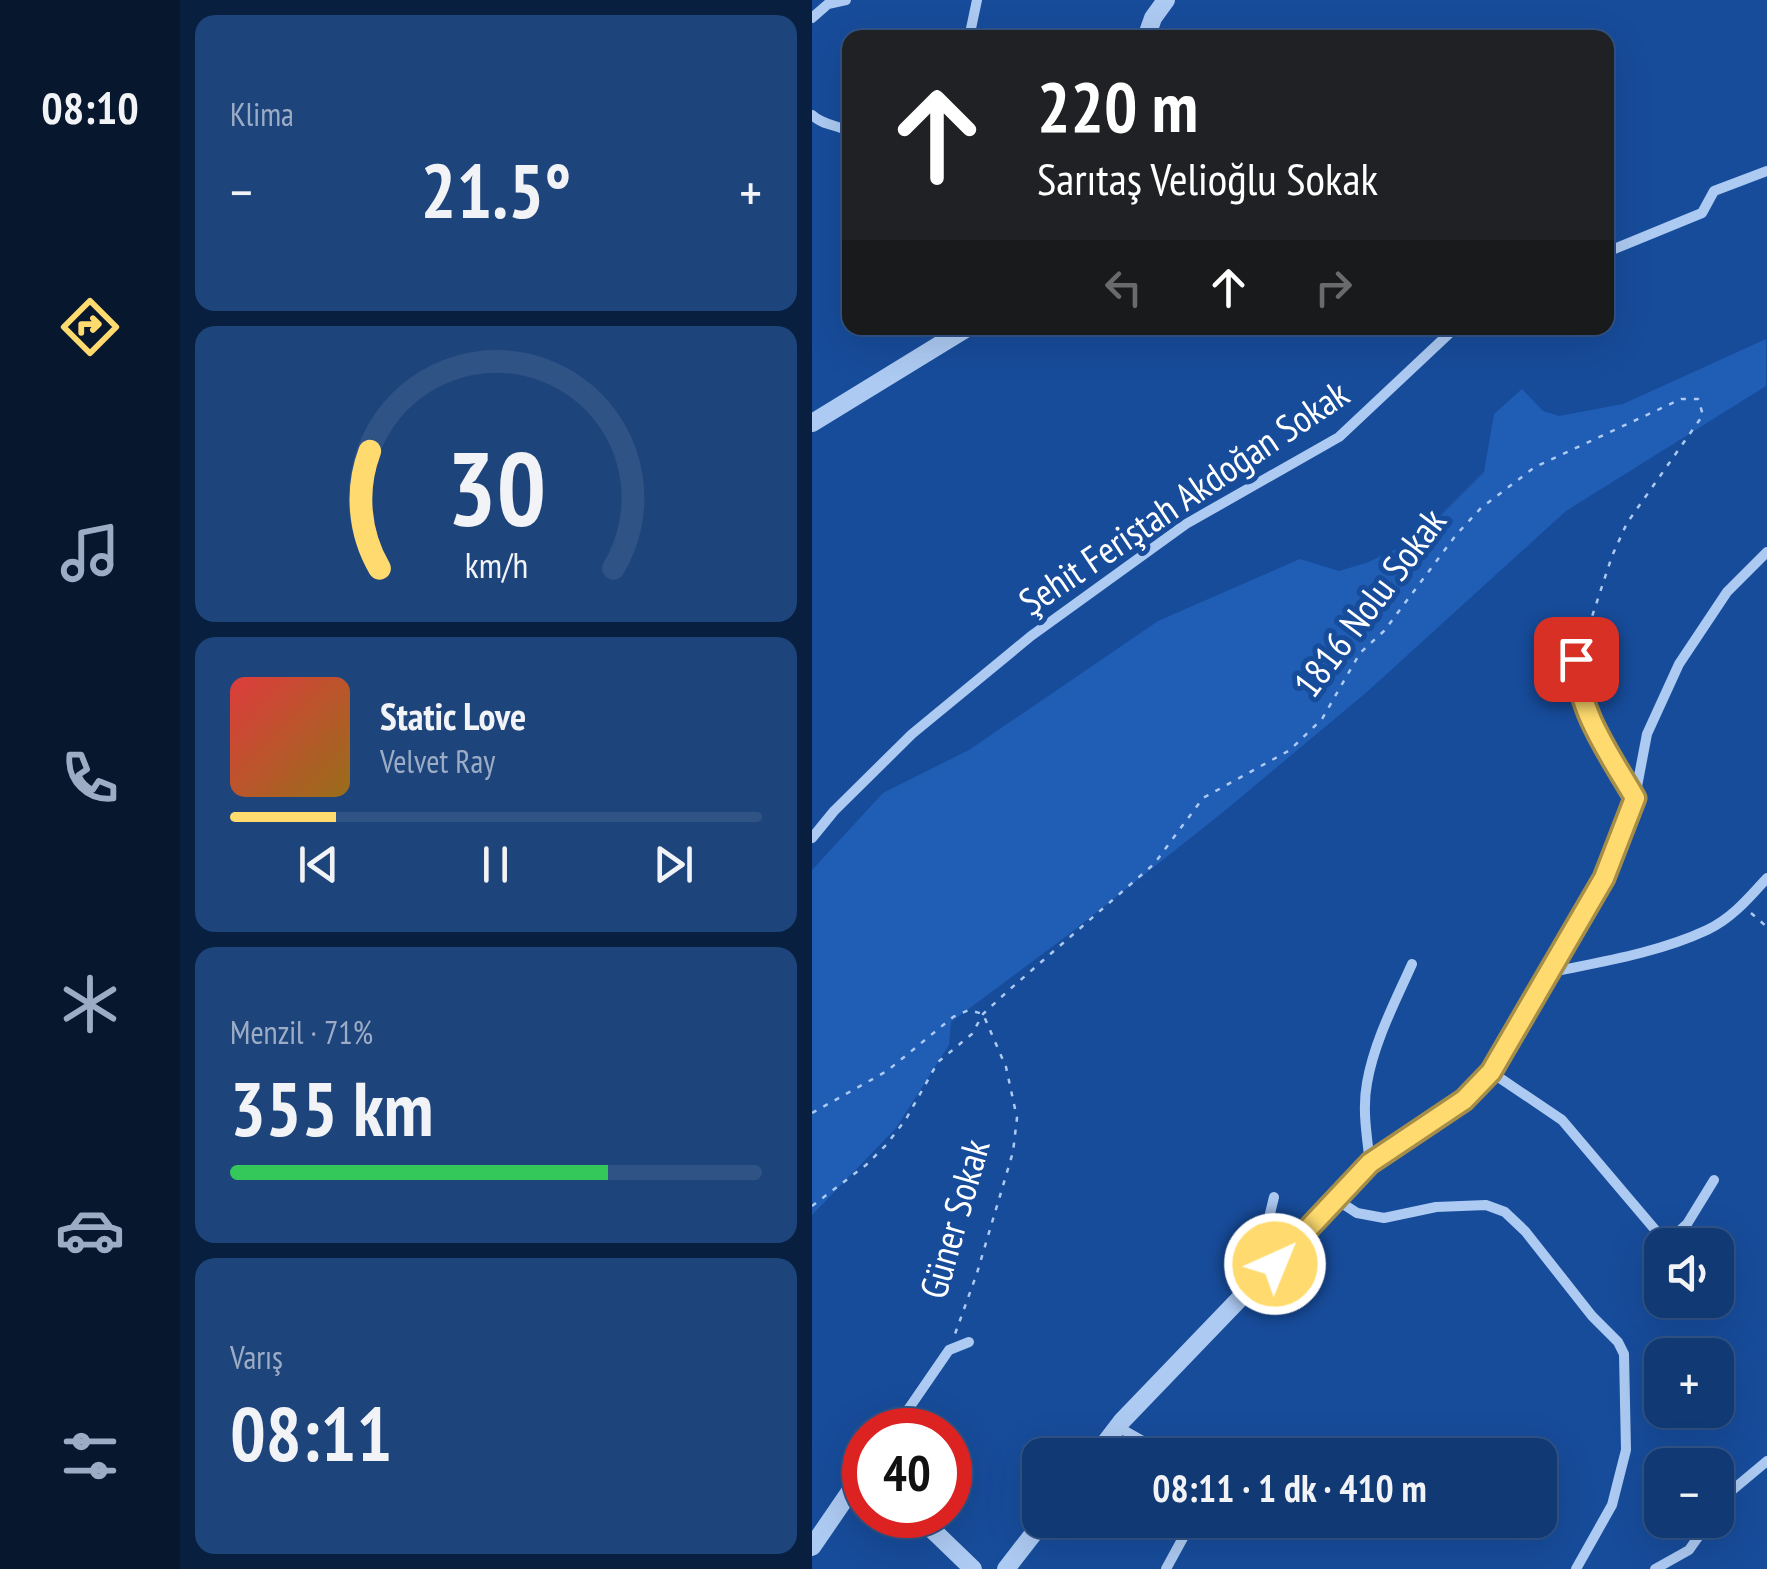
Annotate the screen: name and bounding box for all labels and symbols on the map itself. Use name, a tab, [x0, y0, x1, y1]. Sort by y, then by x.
street label: Şehit Feriştah Akdoğan Sokak	[1009, 368, 1358, 625]
street label: 1816 Nolu Sokak	[1282, 498, 1456, 706]
pin	[1534, 617, 1619, 702]
street label: Güner Sokak	[907, 1133, 1000, 1304]
position arrow	[1223, 1212, 1327, 1316]
speed limit sign: 40	[842, 1408, 972, 1538]

